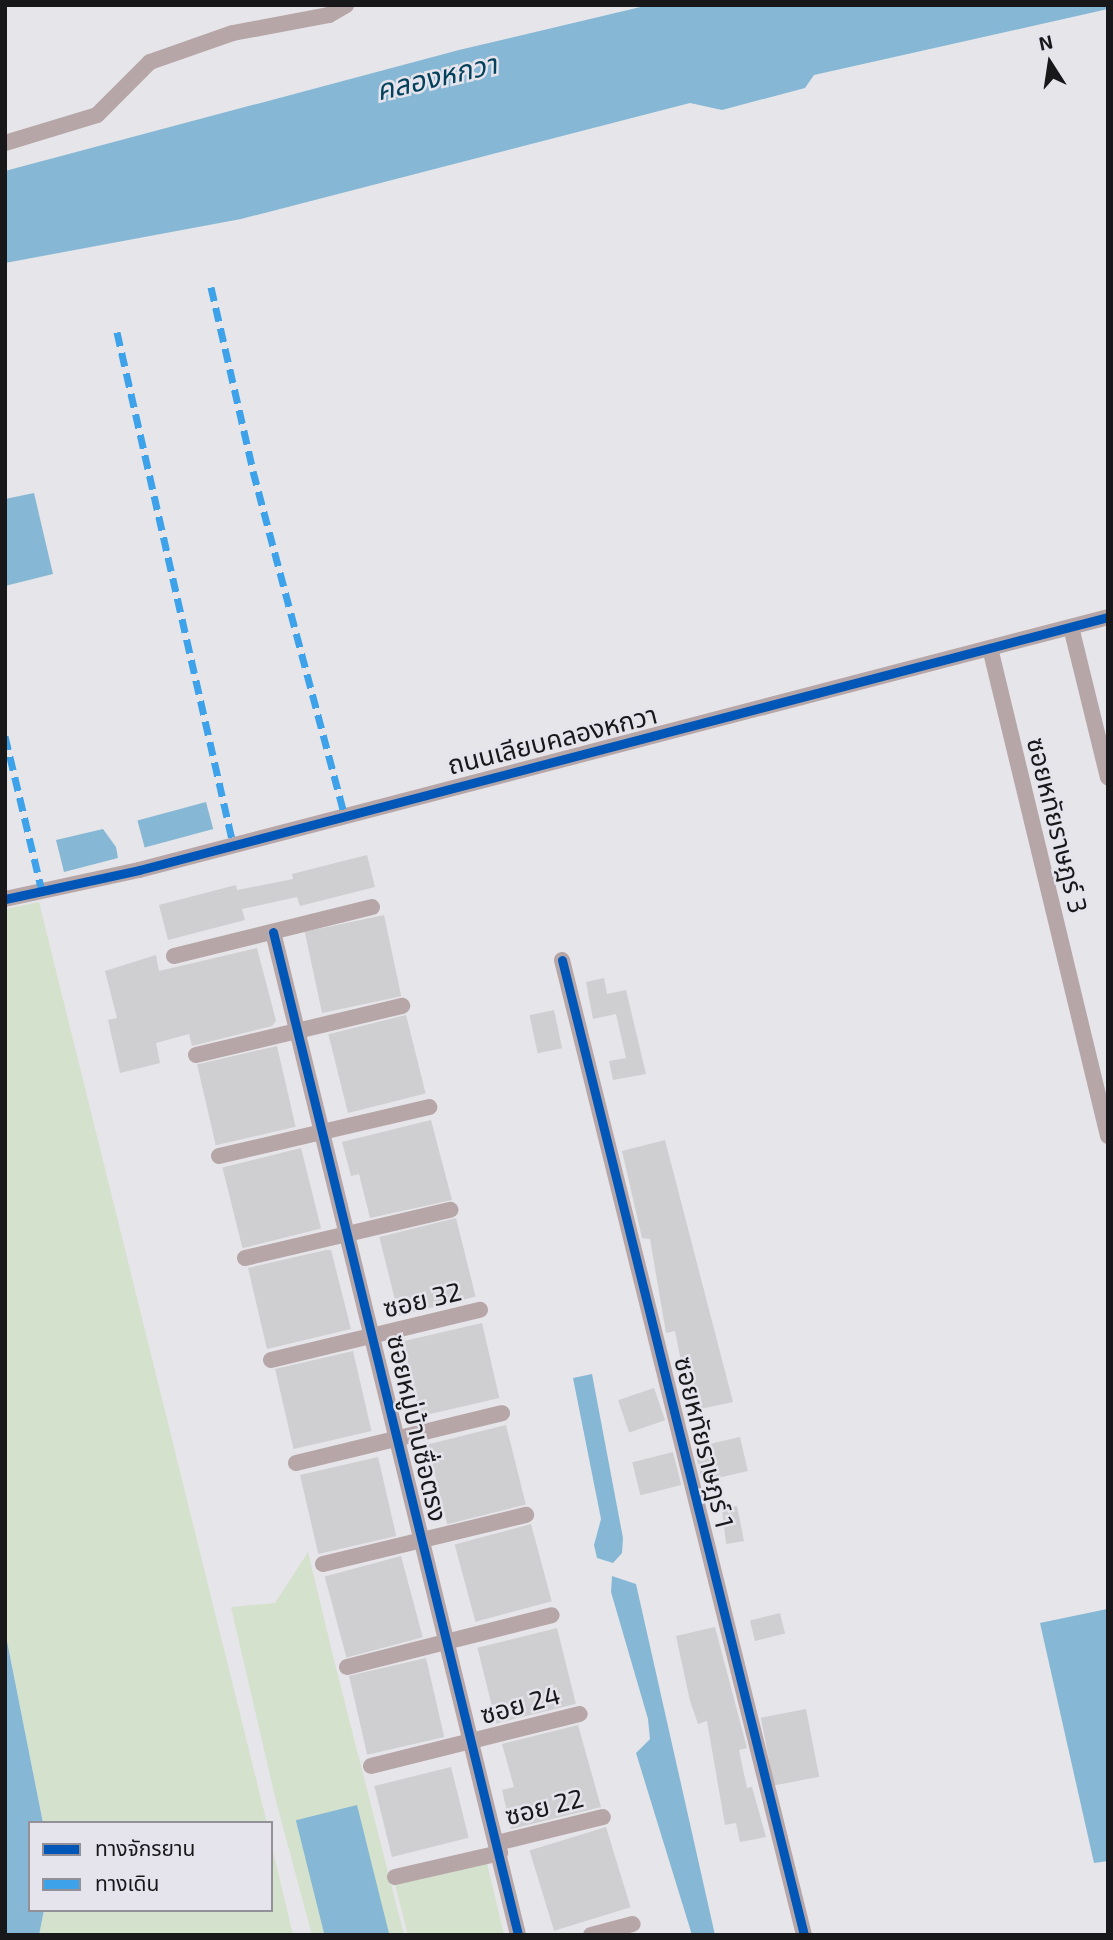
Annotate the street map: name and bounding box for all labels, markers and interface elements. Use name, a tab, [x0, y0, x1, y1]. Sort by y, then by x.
north arrow	[1015, 28, 1085, 98]
text: N	[1036, 29, 1055, 55]
water label: คลองหกวา	[372, 46, 500, 106]
street label: ถนนเลียบคลองหกวา	[444, 698, 660, 780]
street label: ซอยหทัยราษฎร์ 3	[1021, 734, 1095, 916]
street label: ซอย 32	[380, 1275, 464, 1323]
street label: ซอยหมู่บ้านซื่อตรง	[381, 1332, 455, 1524]
street label: ซอยหทัยราษฎร์ 1	[669, 1353, 741, 1531]
street label: ซอย 24	[477, 1678, 563, 1730]
street label: ซอย 22	[501, 1781, 587, 1831]
legend	[28, 1821, 273, 1912]
text: ทางจักรยาน	[95, 1835, 196, 1860]
text: ทางเดิน	[95, 1870, 159, 1895]

